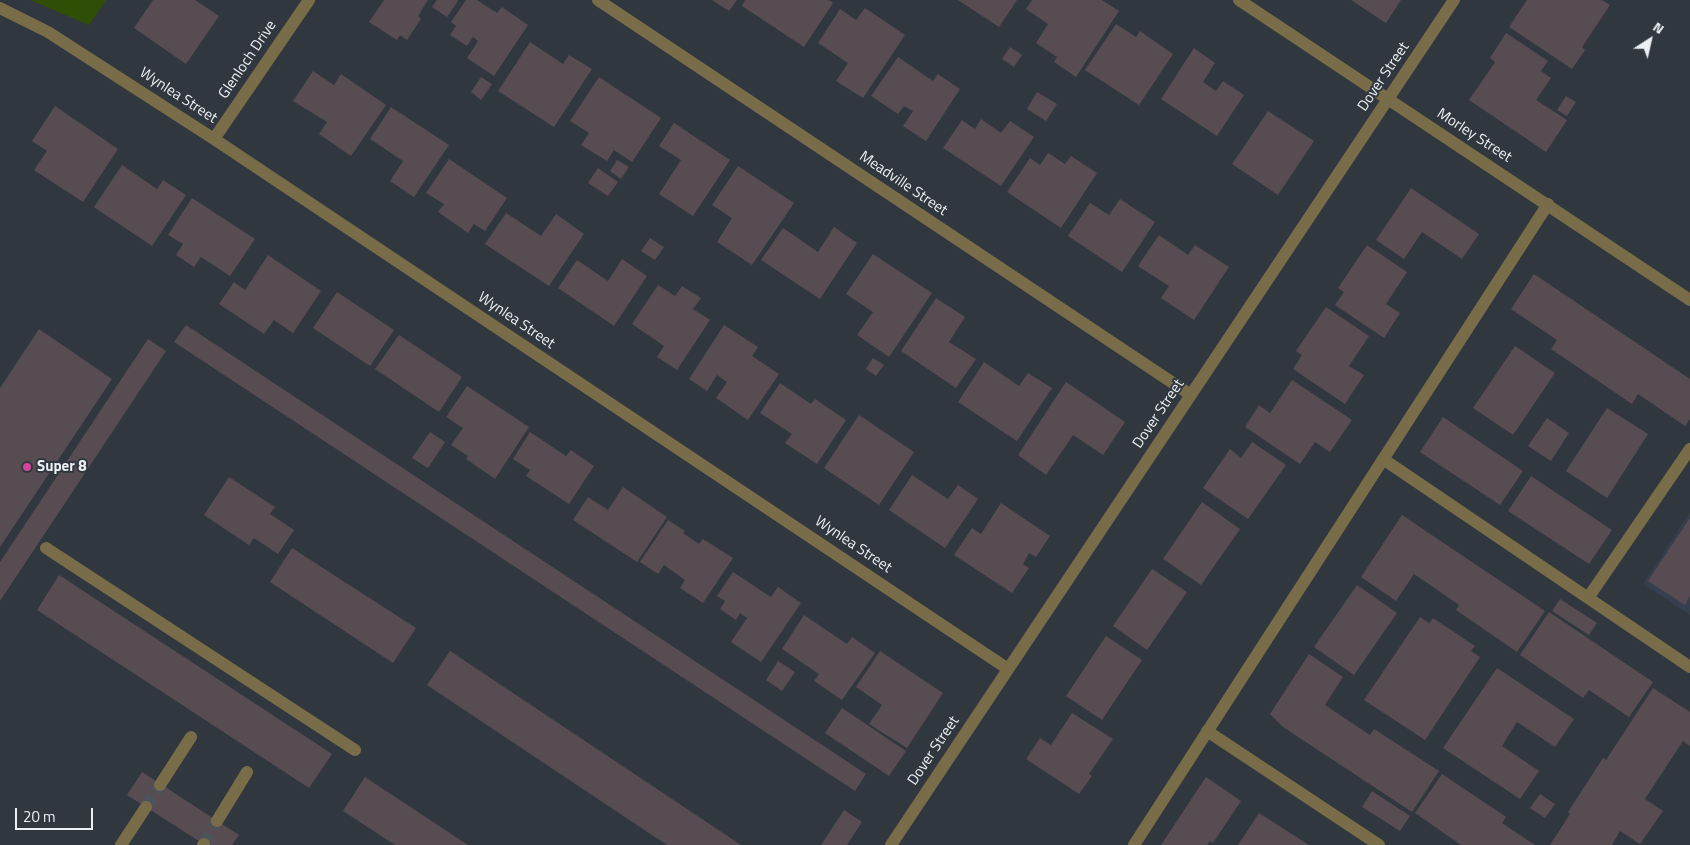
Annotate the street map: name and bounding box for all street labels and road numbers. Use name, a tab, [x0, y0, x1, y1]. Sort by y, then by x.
street label: Glenloch Drive	[215, 17, 281, 103]
street label: Dover Street	[1354, 39, 1414, 115]
street label: Wynlea Street	[136, 64, 220, 128]
street label: Morley Street	[1433, 105, 1515, 167]
street label: Meadville Street	[855, 148, 951, 220]
street label: Wynlea Street	[474, 289, 558, 353]
street label: Dover Street	[1129, 376, 1189, 452]
street label: Wynlea Street	[811, 513, 895, 577]
street label: Dover Street	[904, 713, 964, 789]

